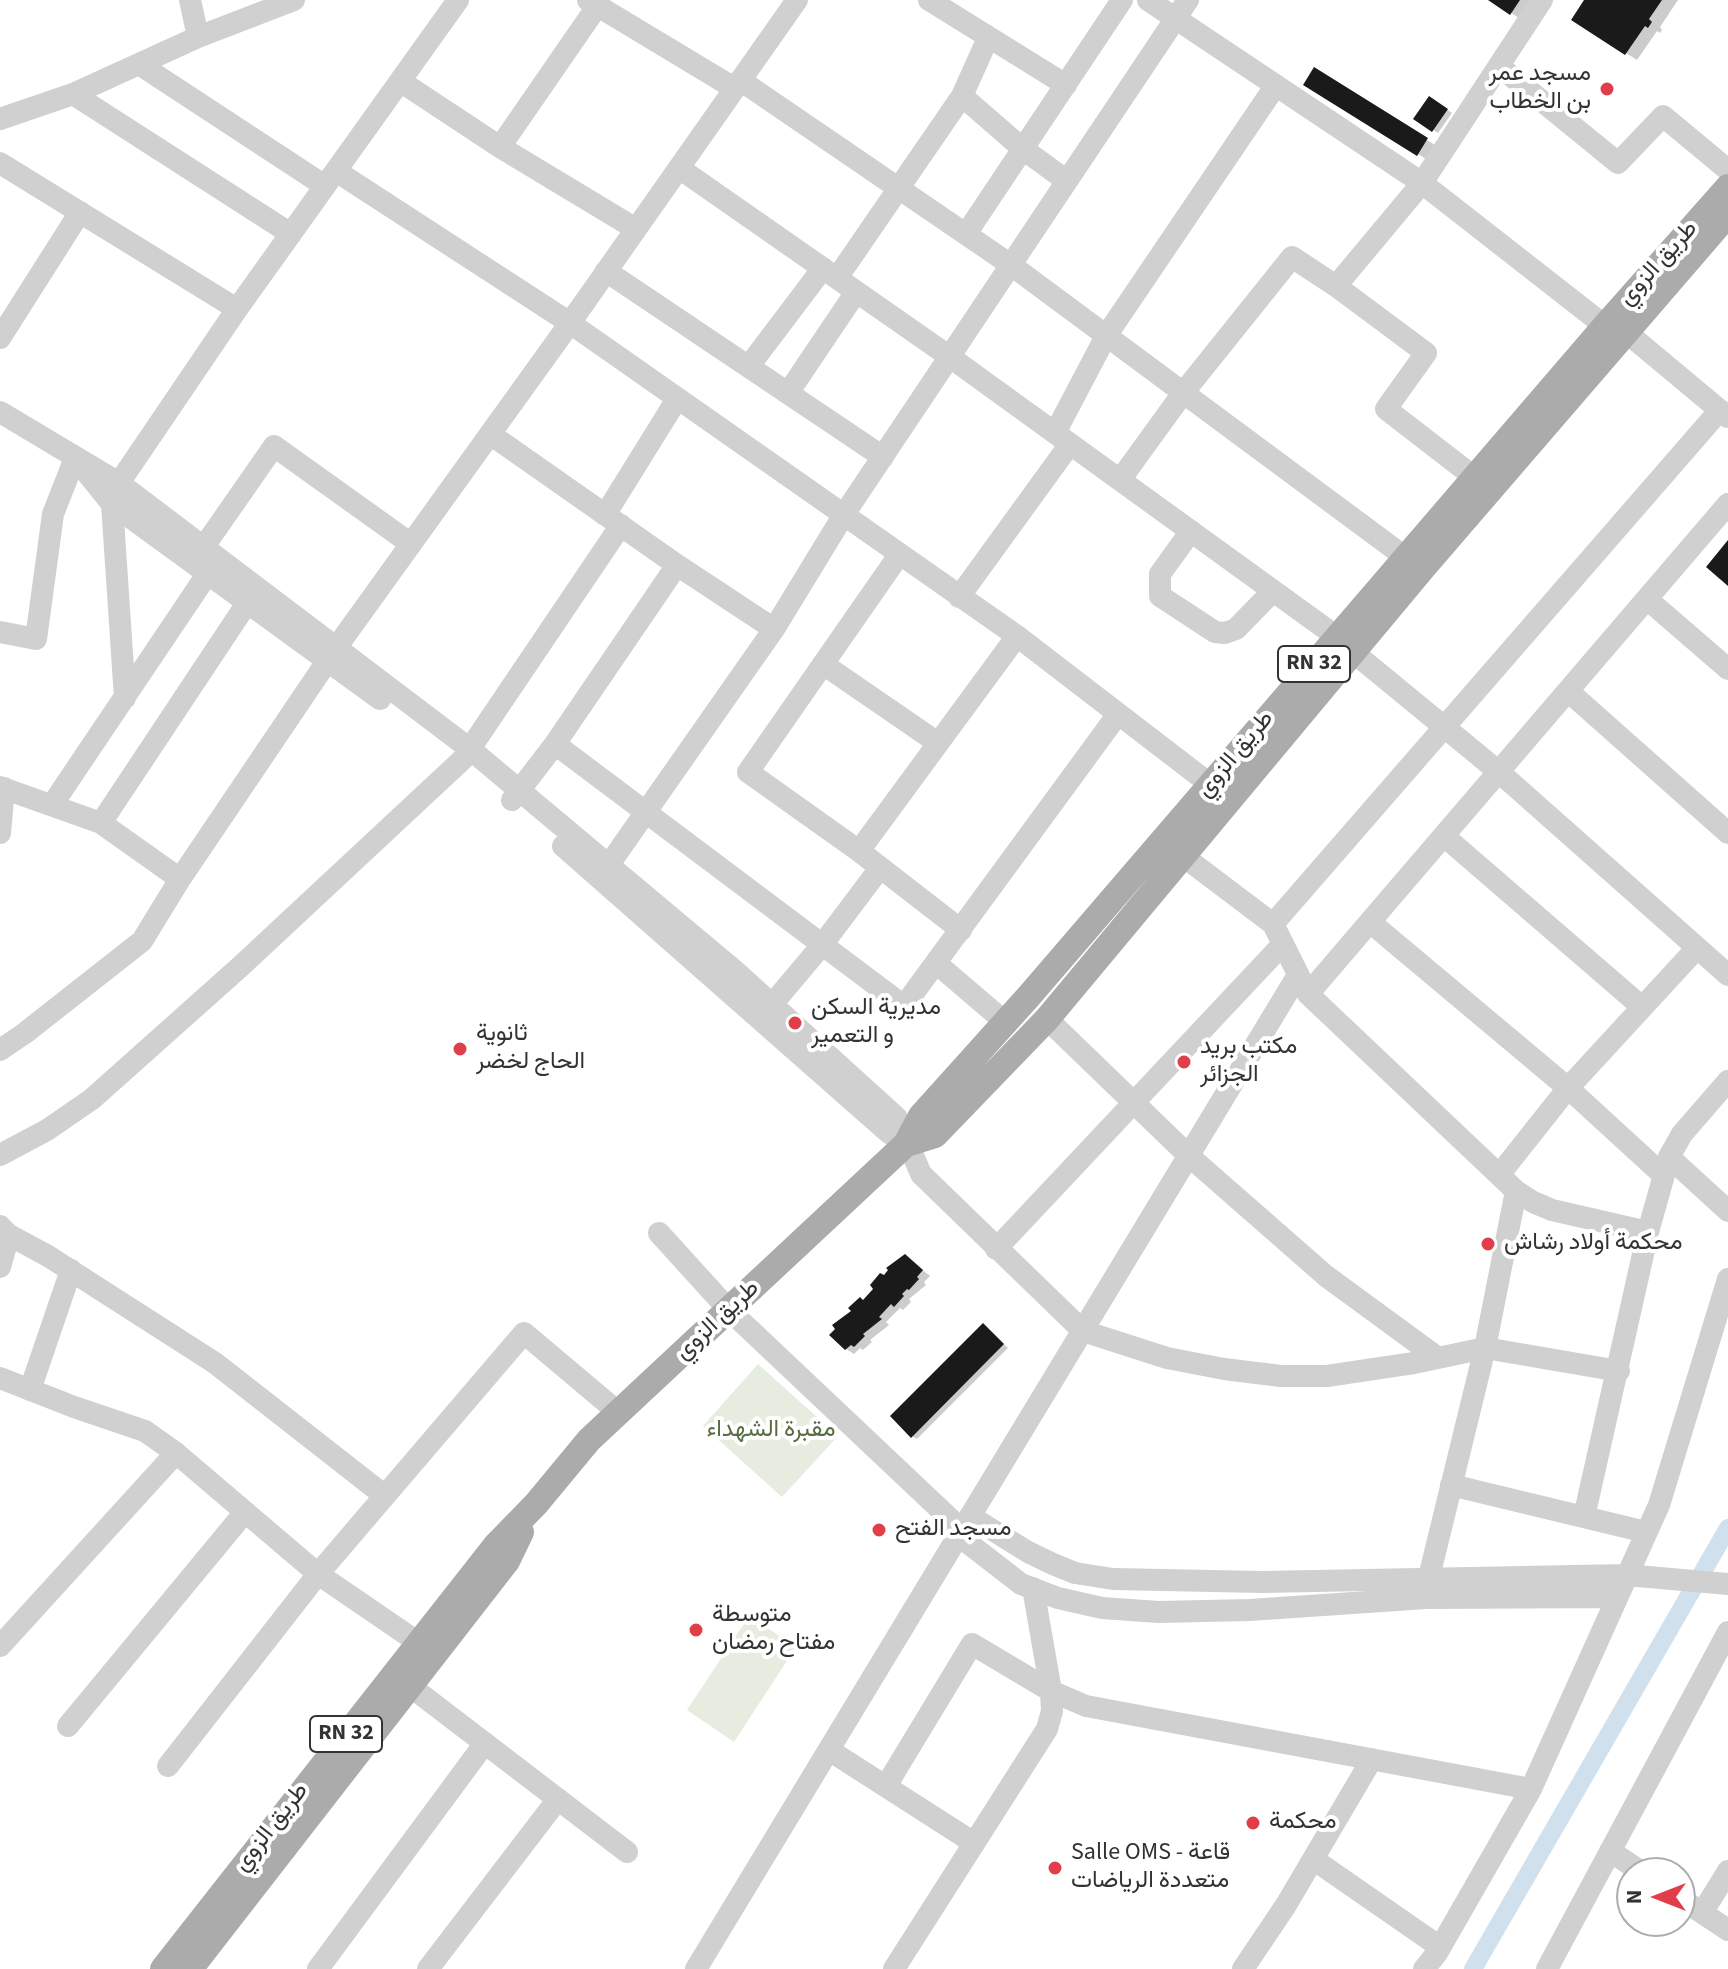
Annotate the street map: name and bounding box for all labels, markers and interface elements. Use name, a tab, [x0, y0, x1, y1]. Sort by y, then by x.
place label: مسجد عمر بن الخطاب	[1488, 61, 1591, 117]
marker: مسجد عمر بن الخطاب	[1598, 80, 1616, 98]
street label: طريق الزوي	[1613, 215, 1705, 313]
road number: RN 32	[1278, 646, 1350, 682]
street label: طريق الزوي	[1191, 706, 1281, 804]
place label: مديرية السكن و التعمير	[811, 995, 941, 1051]
marker: مديرية السكن و التعمير	[786, 1014, 804, 1032]
place label: ثانوية الحاج لخضر	[476, 1021, 585, 1077]
place label: مكتب بريد الجزائر	[1200, 1034, 1297, 1090]
marker: ثانوية الحاج لخضر	[451, 1040, 469, 1058]
marker: مكتب بريد الجزائر	[1175, 1053, 1193, 1071]
place label: محكمة أولاد رشاش	[1504, 1230, 1682, 1258]
marker: محكمة أولاد رشاش	[1479, 1235, 1497, 1253]
street label: طريق الزوي	[670, 1275, 766, 1367]
park label: مقبرة الشهداء	[706, 1417, 836, 1445]
place label: مسجد الفتح	[895, 1516, 1012, 1544]
marker: مسجد الفتح	[870, 1521, 888, 1539]
place label: متوسطة مفتاح رمضان	[712, 1602, 835, 1658]
marker: متوسطة مفتاح رمضان	[687, 1621, 705, 1639]
road number: RN 32	[310, 1716, 382, 1752]
street label: طريق الزوي	[228, 1778, 316, 1878]
place label: محكمة	[1269, 1809, 1337, 1837]
marker: محكمة	[1244, 1814, 1262, 1832]
place label: Salle OMS - قاعة متعددة الرياضات	[1071, 1840, 1230, 1896]
north arrow	[1616, 1857, 1696, 1937]
marker: Salle OMS - قاعة متعددة الرياضات	[1046, 1859, 1064, 1877]
text: N	[1618, 1890, 1650, 1904]

